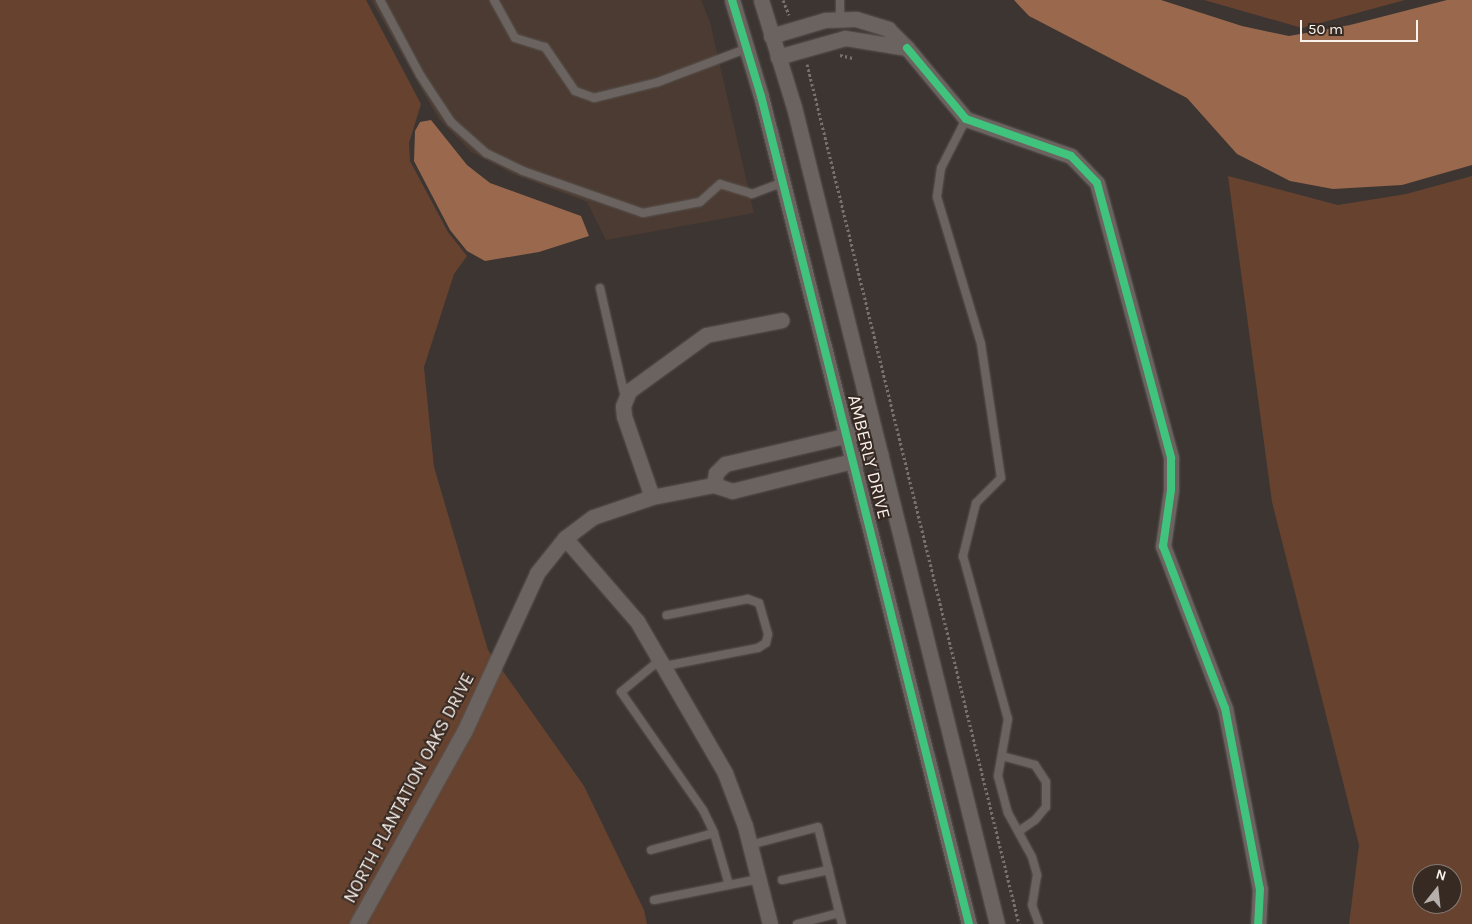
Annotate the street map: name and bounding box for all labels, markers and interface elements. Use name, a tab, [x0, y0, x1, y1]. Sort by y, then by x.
scale bar	[1302, 10, 1420, 42]
text: 50 m	[1308, 20, 1343, 38]
street label: AMBERLY DRIVE	[843, 393, 895, 521]
street label: NORTH PLANTATION OAKS DRIVE	[339, 669, 479, 907]
north arrow	[1412, 864, 1462, 914]
text: N	[1434, 866, 1448, 885]

